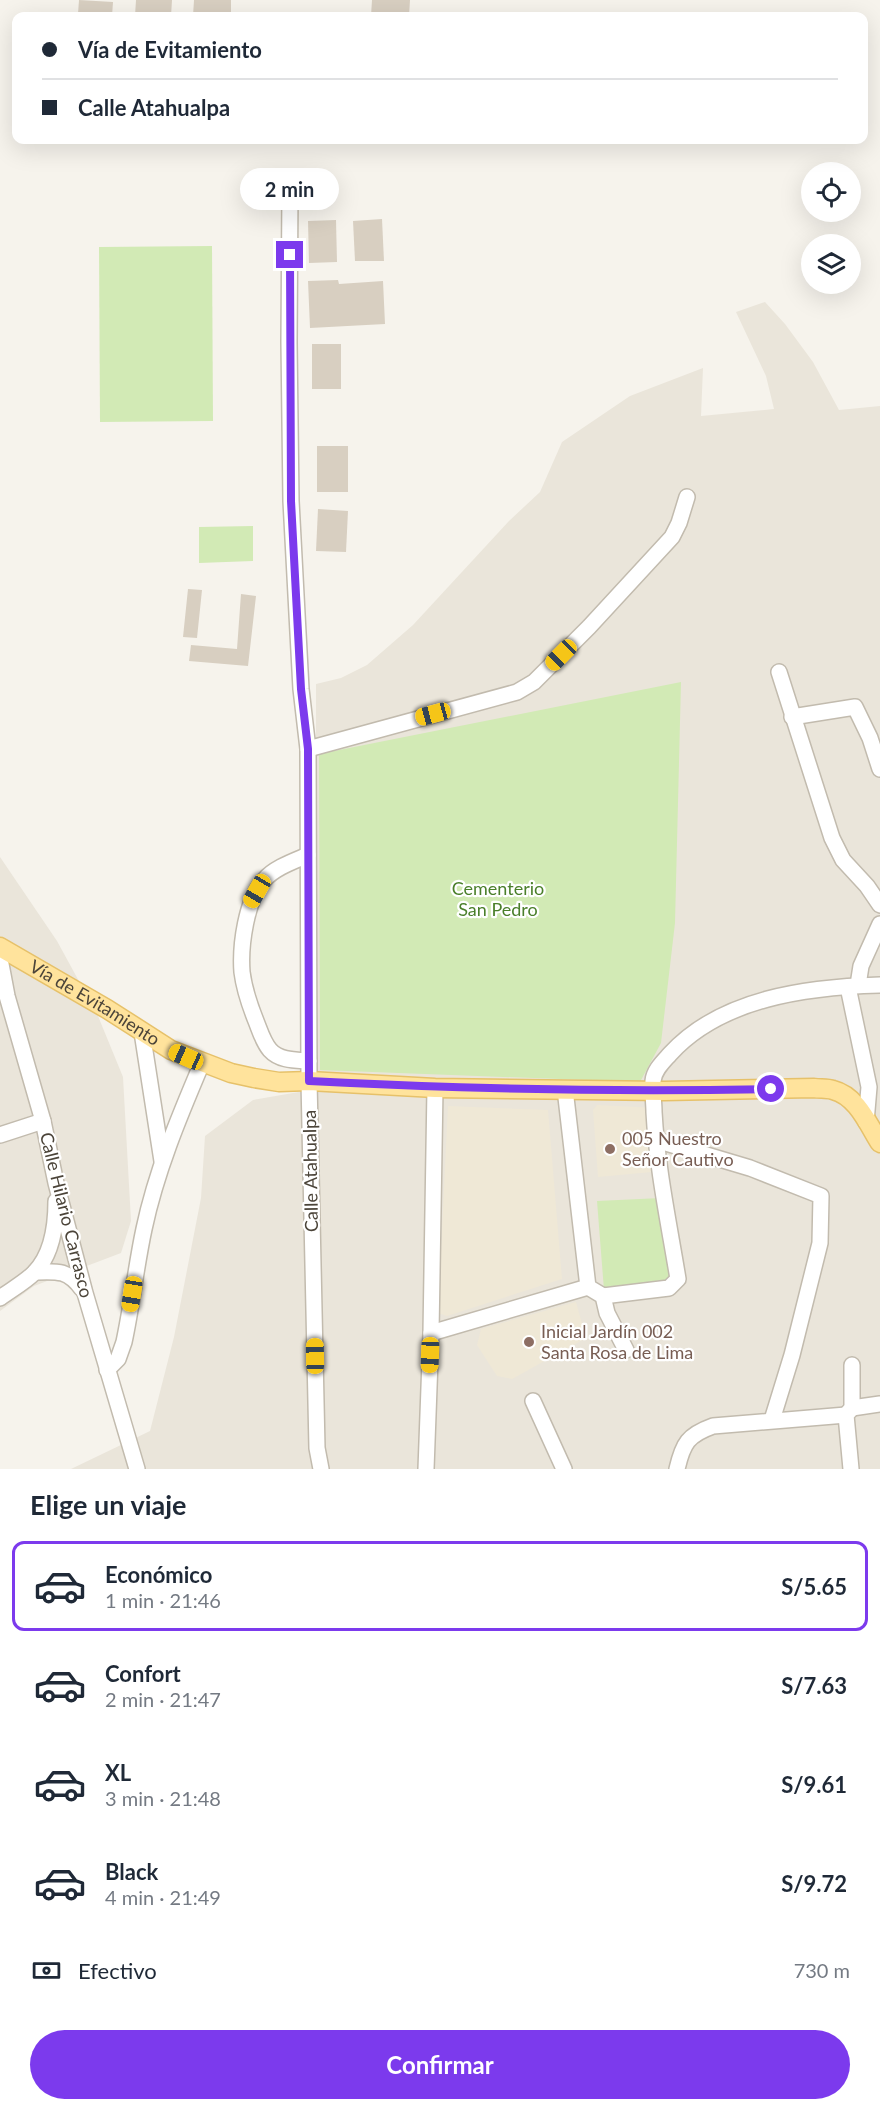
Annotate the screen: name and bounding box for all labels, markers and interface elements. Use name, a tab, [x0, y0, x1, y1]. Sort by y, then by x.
text: Vía de Evitamiento	[78, 36, 262, 63]
text: Calle Atahualpa	[78, 94, 230, 121]
map controls	[801, 162, 861, 294]
button: locate	[801, 162, 861, 222]
callout: 2 min	[240, 168, 340, 210]
text: 2 min	[265, 177, 314, 201]
button: layers	[801, 234, 861, 294]
route end	[276, 241, 303, 268]
car	[542, 636, 580, 674]
car	[413, 701, 453, 727]
car	[240, 871, 274, 911]
park label: Cementerio San Pedro	[452, 877, 544, 920]
street label: Vía de Evitamiento	[26, 955, 164, 1050]
car	[166, 1041, 206, 1073]
route start	[757, 1075, 784, 1102]
street label: Calle Atahualpa	[298, 1110, 322, 1232]
place label: 005 Nuestro Señor Cautivo	[622, 1127, 734, 1170]
street label: Calle Hilario Carrasco	[36, 1130, 98, 1300]
marker: 005 Nuestro Señor Cautivo	[603, 1142, 617, 1156]
car	[120, 1275, 144, 1313]
place label: Inicial Jardín 002 Santa Rosa de Lima	[541, 1320, 693, 1363]
marker: Inicial Jardín 002 Santa Rosa de Lima	[522, 1335, 536, 1349]
car	[420, 1337, 440, 1373]
car	[306, 1338, 324, 1374]
text: Elige un viaje	[30, 1488, 187, 1521]
icon: car	[33, 1559, 87, 1613]
text: Económico	[105, 1561, 212, 1588]
text: S/5.65	[781, 1573, 847, 1600]
text: 1 min · 21:46	[105, 1588, 221, 1612]
icon: car	[33, 1658, 87, 1712]
text: Confort	[105, 1660, 181, 1687]
text: S/7.63	[781, 1672, 847, 1699]
text: 2 min · 21:47	[105, 1687, 221, 1711]
icon: car	[33, 1757, 87, 1811]
text: XL	[105, 1759, 131, 1786]
text: S/9.61	[781, 1771, 847, 1798]
text: 3 min · 21:48	[105, 1786, 221, 1810]
icon: car	[33, 1856, 87, 1910]
text: Black	[105, 1858, 158, 1885]
text: S/9.72	[781, 1870, 847, 1897]
text: 4 min · 21:49	[105, 1885, 221, 1909]
icon: cash	[30, 1954, 63, 1987]
text: Efectivo	[78, 1957, 157, 1984]
text: 730 m	[794, 1958, 850, 1982]
button: Confirmar	[30, 2030, 850, 2099]

